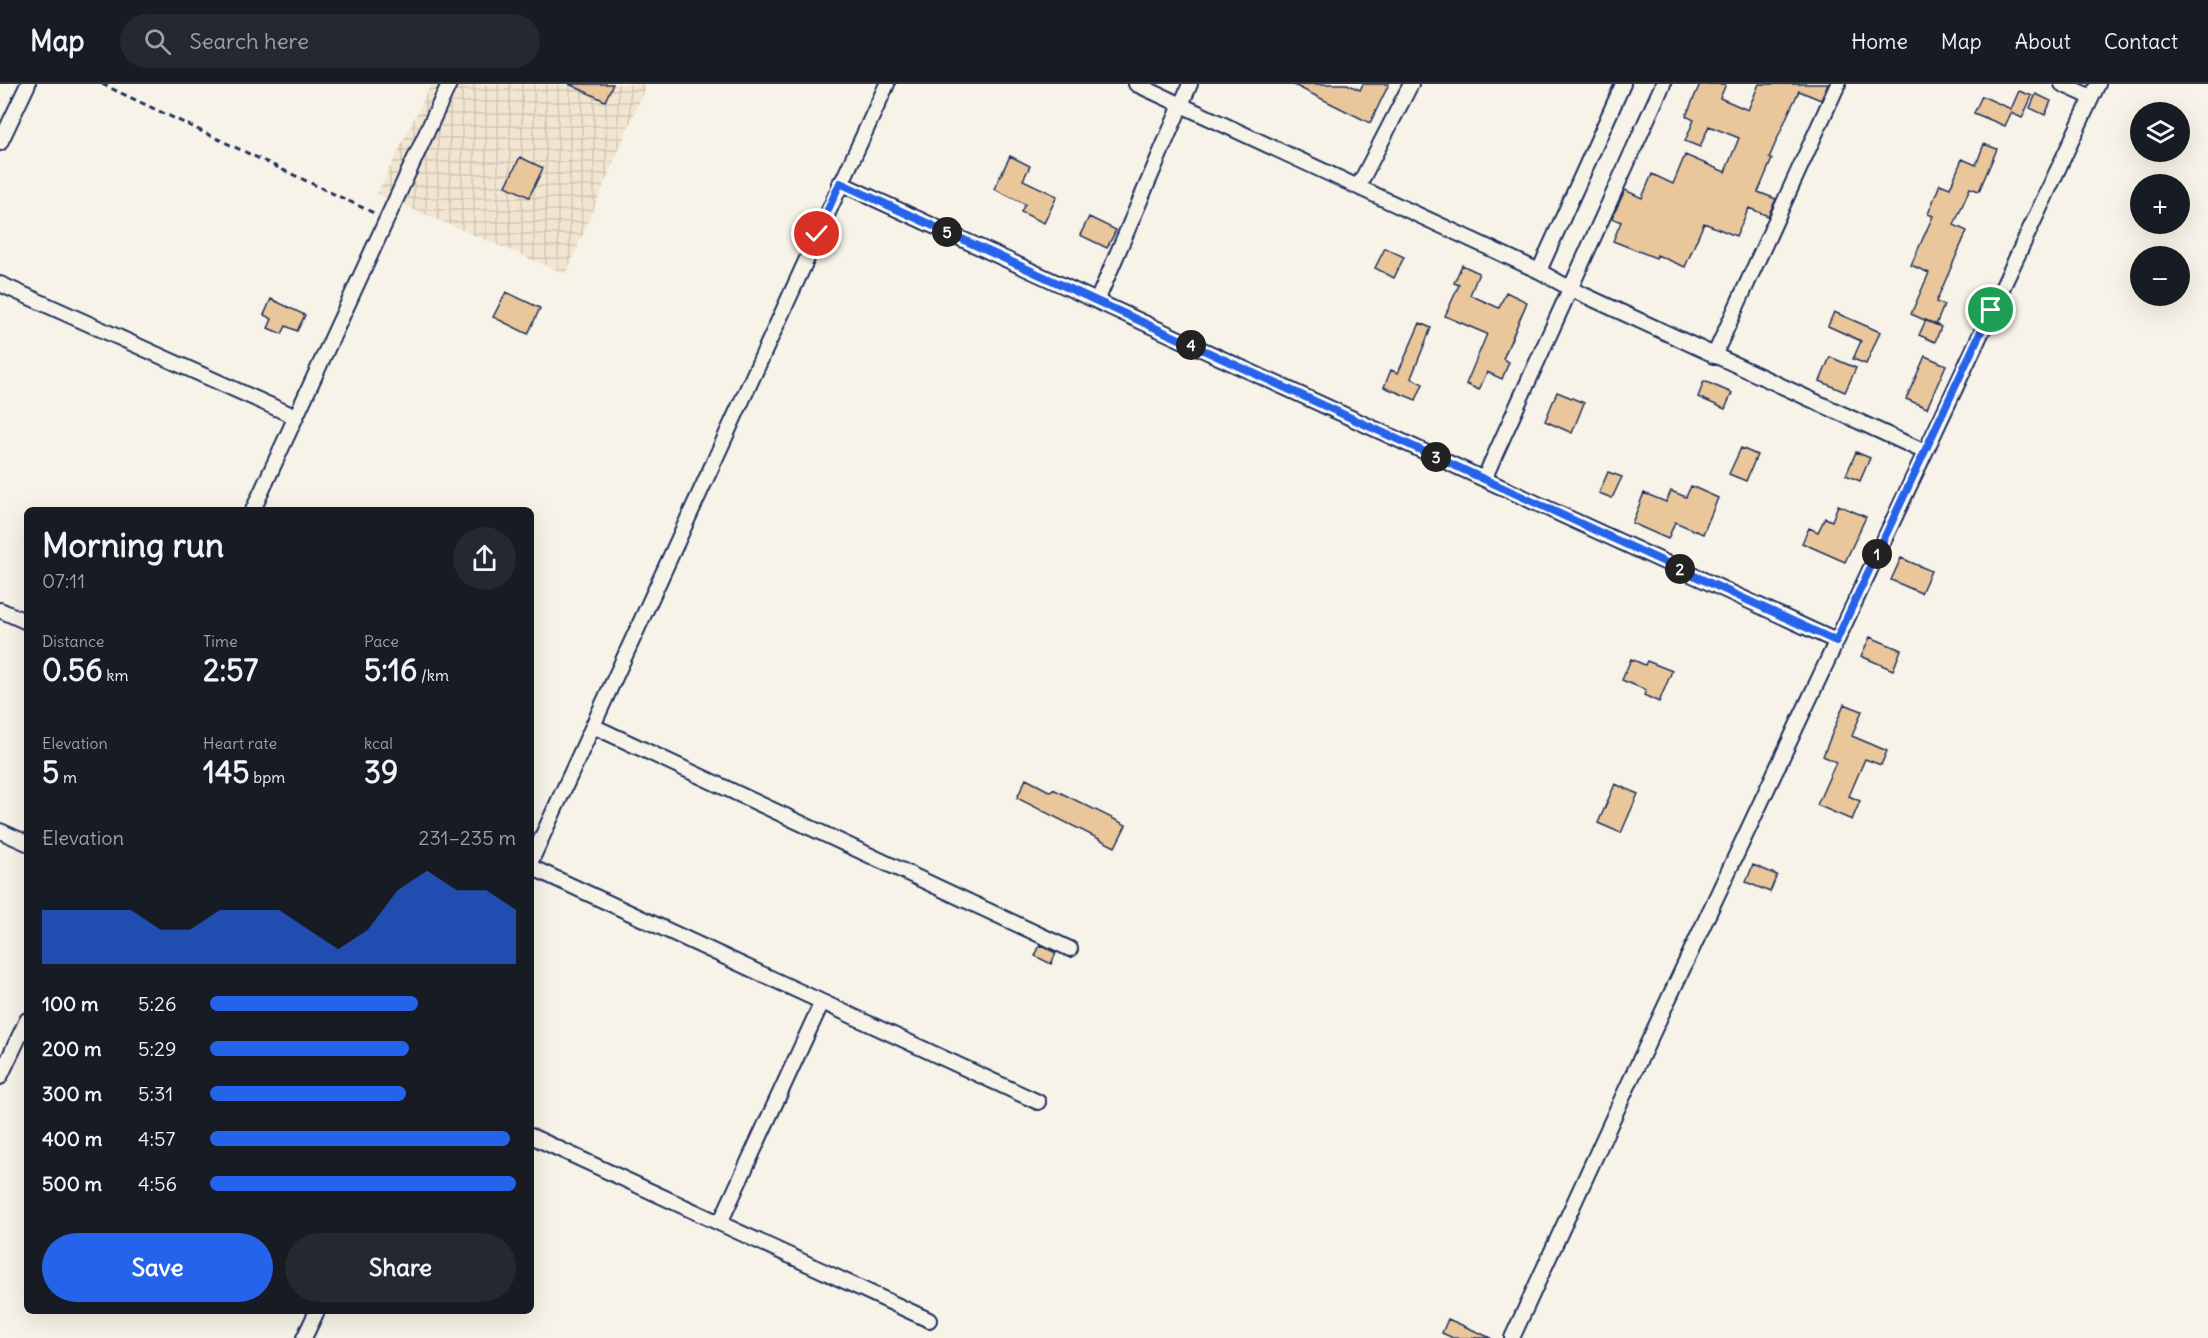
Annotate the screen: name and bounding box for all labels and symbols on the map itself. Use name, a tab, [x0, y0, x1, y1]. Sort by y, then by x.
pin	[791, 208, 842, 259]
pin: 5	[932, 217, 962, 247]
pin	[1965, 284, 2016, 335]
pin: 4	[1176, 330, 1206, 360]
pin: 3	[1421, 442, 1451, 472]
pin: 1	[1862, 539, 1892, 569]
pin: 2	[1665, 554, 1695, 584]

